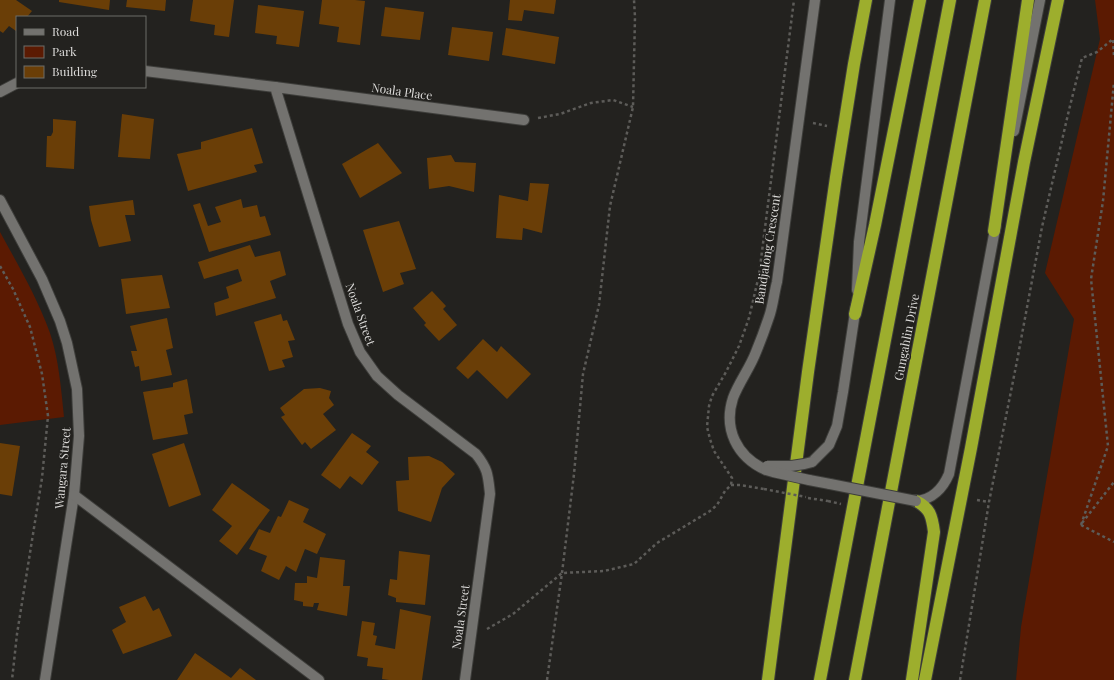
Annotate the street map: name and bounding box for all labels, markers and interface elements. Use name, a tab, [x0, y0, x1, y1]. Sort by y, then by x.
legend	[16, 16, 146, 88]
text: Road	[52, 23, 79, 39]
text: Park	[52, 43, 77, 59]
text: Building	[52, 63, 98, 79]
street label: Noala Place	[371, 79, 433, 103]
street label: Bandjalong Crescent	[750, 192, 784, 305]
street label: Noala Street	[342, 281, 380, 348]
street label: Gungahlin Drive	[890, 292, 922, 382]
street label: Wangara Street	[50, 426, 74, 510]
street label: Noala Street	[448, 583, 473, 650]

